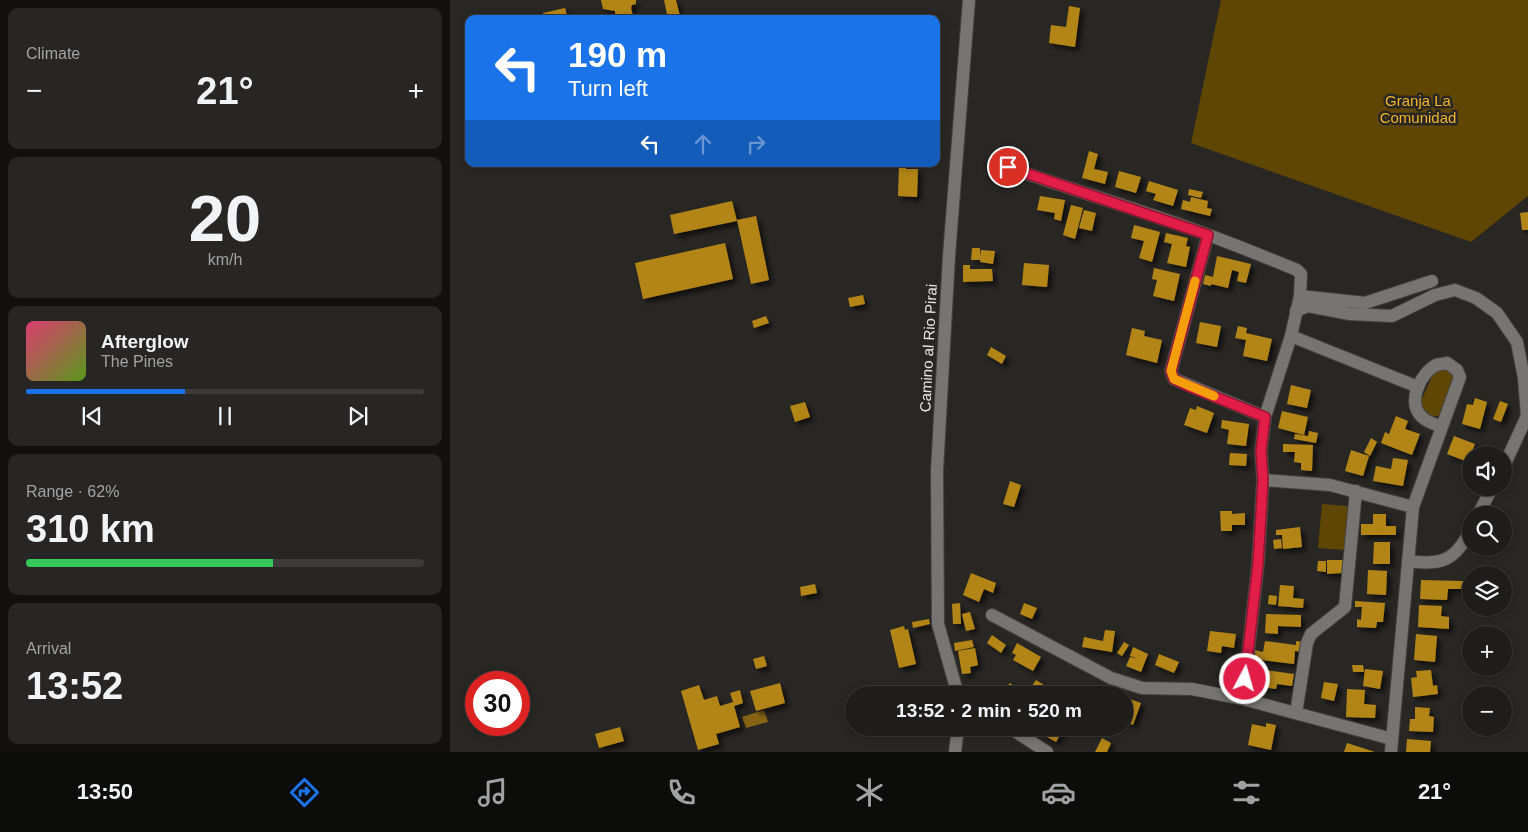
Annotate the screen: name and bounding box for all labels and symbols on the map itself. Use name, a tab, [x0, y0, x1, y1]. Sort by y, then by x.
park label: Granja La Comunidad	[1380, 92, 1456, 126]
pin	[987, 146, 1029, 188]
street label: Camino al Rio Pirai	[916, 283, 940, 413]
position arrow	[1218, 652, 1270, 704]
speed limit sign: 30	[465, 671, 530, 736]

